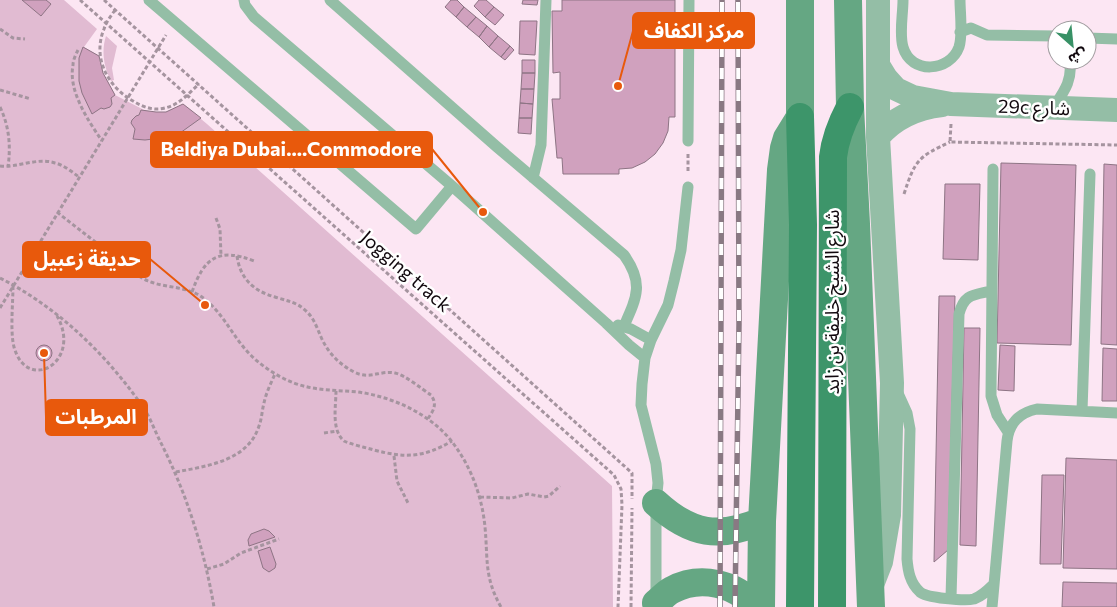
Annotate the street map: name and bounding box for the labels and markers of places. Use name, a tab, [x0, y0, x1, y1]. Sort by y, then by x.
callout: مركز الكفاف	[633, 13, 754, 48]
callout: Beldiya Dubai....Commodore	[151, 132, 432, 167]
callout: حديقة زعبيل	[23, 242, 150, 277]
callout: المرطبات	[46, 400, 147, 435]

